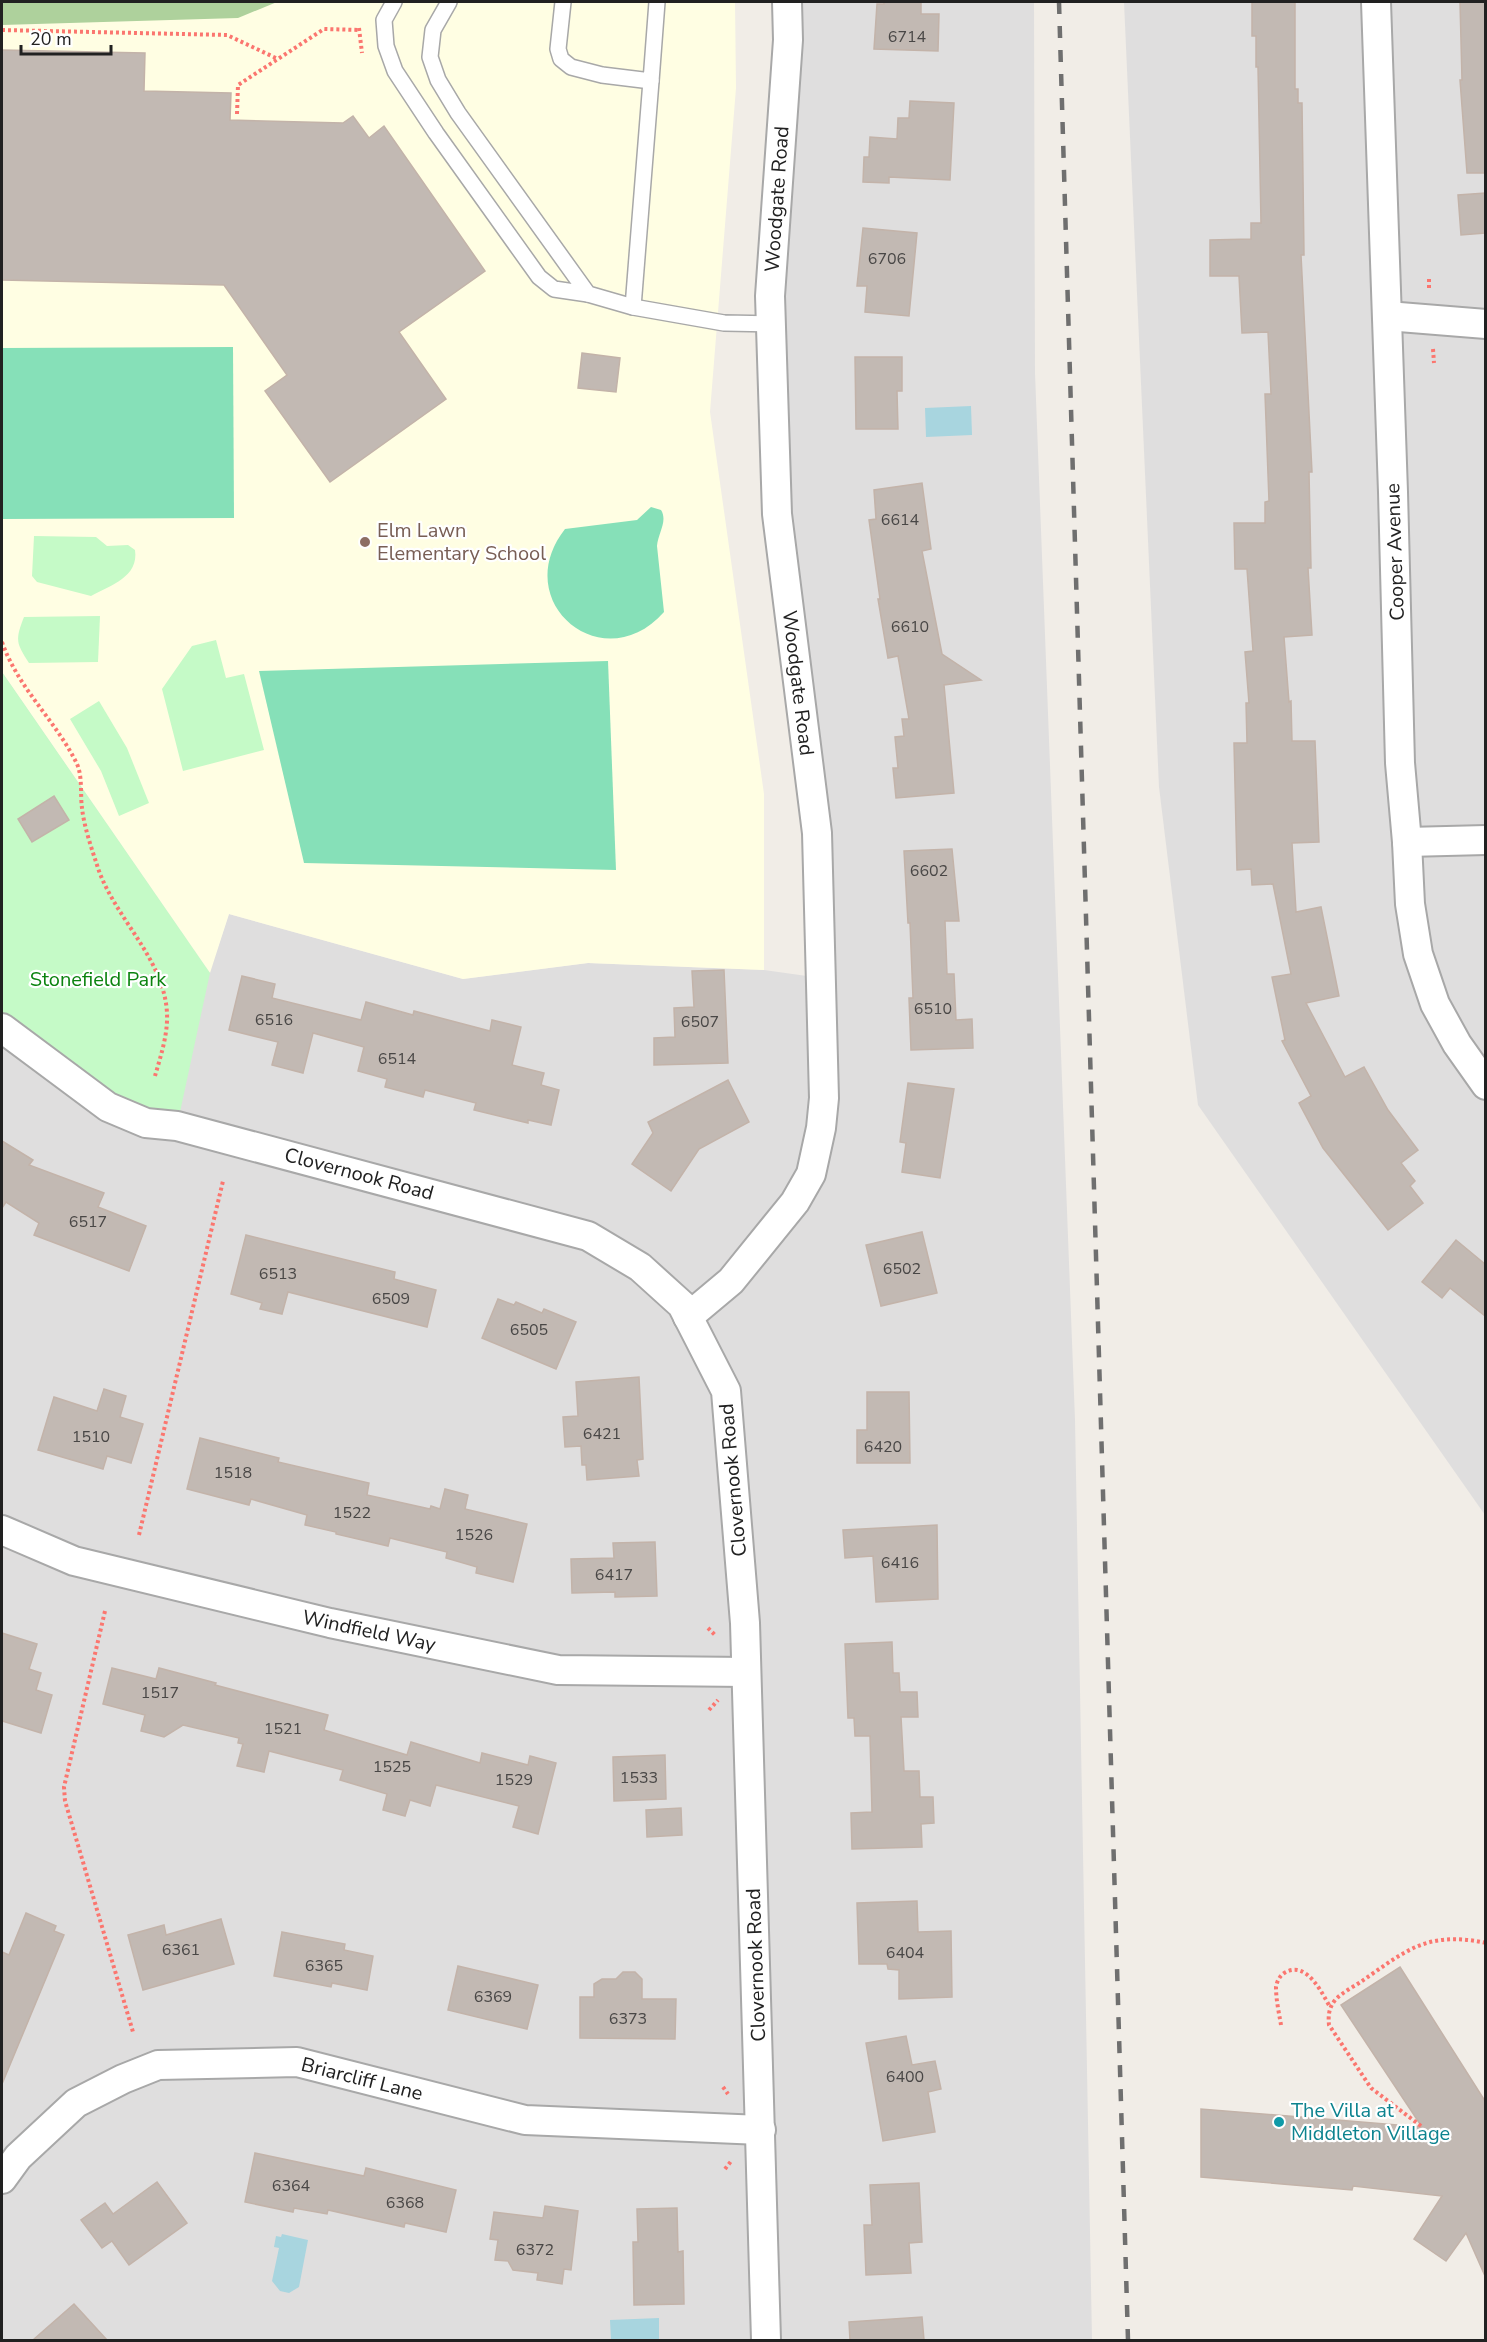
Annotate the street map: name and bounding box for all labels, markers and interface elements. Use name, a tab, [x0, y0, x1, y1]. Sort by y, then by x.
scale bar	[21, 18, 111, 56]
house number: 6714	[888, 26, 927, 48]
text: 20 m	[30, 27, 72, 51]
street label: Woodgate Road	[758, 125, 796, 273]
house number: 6706	[868, 248, 906, 270]
street label: Cooper Avenue	[1379, 483, 1411, 621]
house number: 6614	[881, 509, 920, 531]
place label: Elm Lawn Elementary School	[377, 517, 546, 567]
marker: Elm Lawn Elementary School	[358, 535, 372, 549]
street label: Woodgate Road	[776, 609, 820, 757]
house number: 6610	[891, 616, 929, 638]
house number: 6602	[910, 860, 948, 882]
park label: Stonefield Park	[30, 966, 167, 993]
house number: 6510	[914, 998, 952, 1020]
house number: 6516	[255, 1009, 293, 1031]
house number: 6507	[681, 1011, 719, 1033]
house number: 6514	[378, 1048, 417, 1070]
street label: Clovernook Road	[281, 1141, 437, 1207]
house number: 6517	[69, 1211, 107, 1233]
house number: 6502	[883, 1258, 921, 1280]
house number: 6513	[259, 1263, 297, 1285]
house number: 6509	[372, 1288, 410, 1310]
house number: 6505	[510, 1319, 548, 1341]
street label: Clovernook Road	[713, 1402, 753, 1558]
house number: 6421	[583, 1423, 621, 1445]
house number: 1510	[72, 1426, 110, 1448]
house number: 6420	[864, 1436, 902, 1458]
house number: 1518	[214, 1462, 252, 1484]
house number: 1522	[333, 1502, 371, 1524]
house number: 1526	[455, 1524, 493, 1546]
house number: 6416	[881, 1552, 919, 1574]
house number: 6417	[595, 1564, 633, 1586]
street label: Windfield Way	[300, 1604, 439, 1658]
house number: 1517	[141, 1682, 179, 1704]
house number: 1521	[264, 1718, 302, 1740]
house number: 1525	[373, 1756, 411, 1778]
house number: 1533	[620, 1767, 658, 1789]
house number: 1529	[495, 1769, 533, 1791]
street label: Clovernook Road	[740, 1888, 772, 2042]
house number: 6361	[162, 1939, 200, 1961]
house number: 6404	[886, 1942, 925, 1964]
house number: 6365	[305, 1955, 343, 1977]
house number: 6369	[474, 1986, 512, 2008]
house number: 6373	[609, 2008, 647, 2030]
street label: Briarcliff Lane	[298, 2051, 426, 2107]
house number: 6400	[886, 2066, 924, 2088]
place label: The Villa at Middleton Village	[1291, 2097, 1450, 2147]
marker: The Villa at Middleton Village	[1272, 2115, 1286, 2129]
house number: 6364	[272, 2175, 311, 2197]
house number: 6368	[386, 2192, 424, 2214]
house number: 6372	[516, 2239, 554, 2261]

